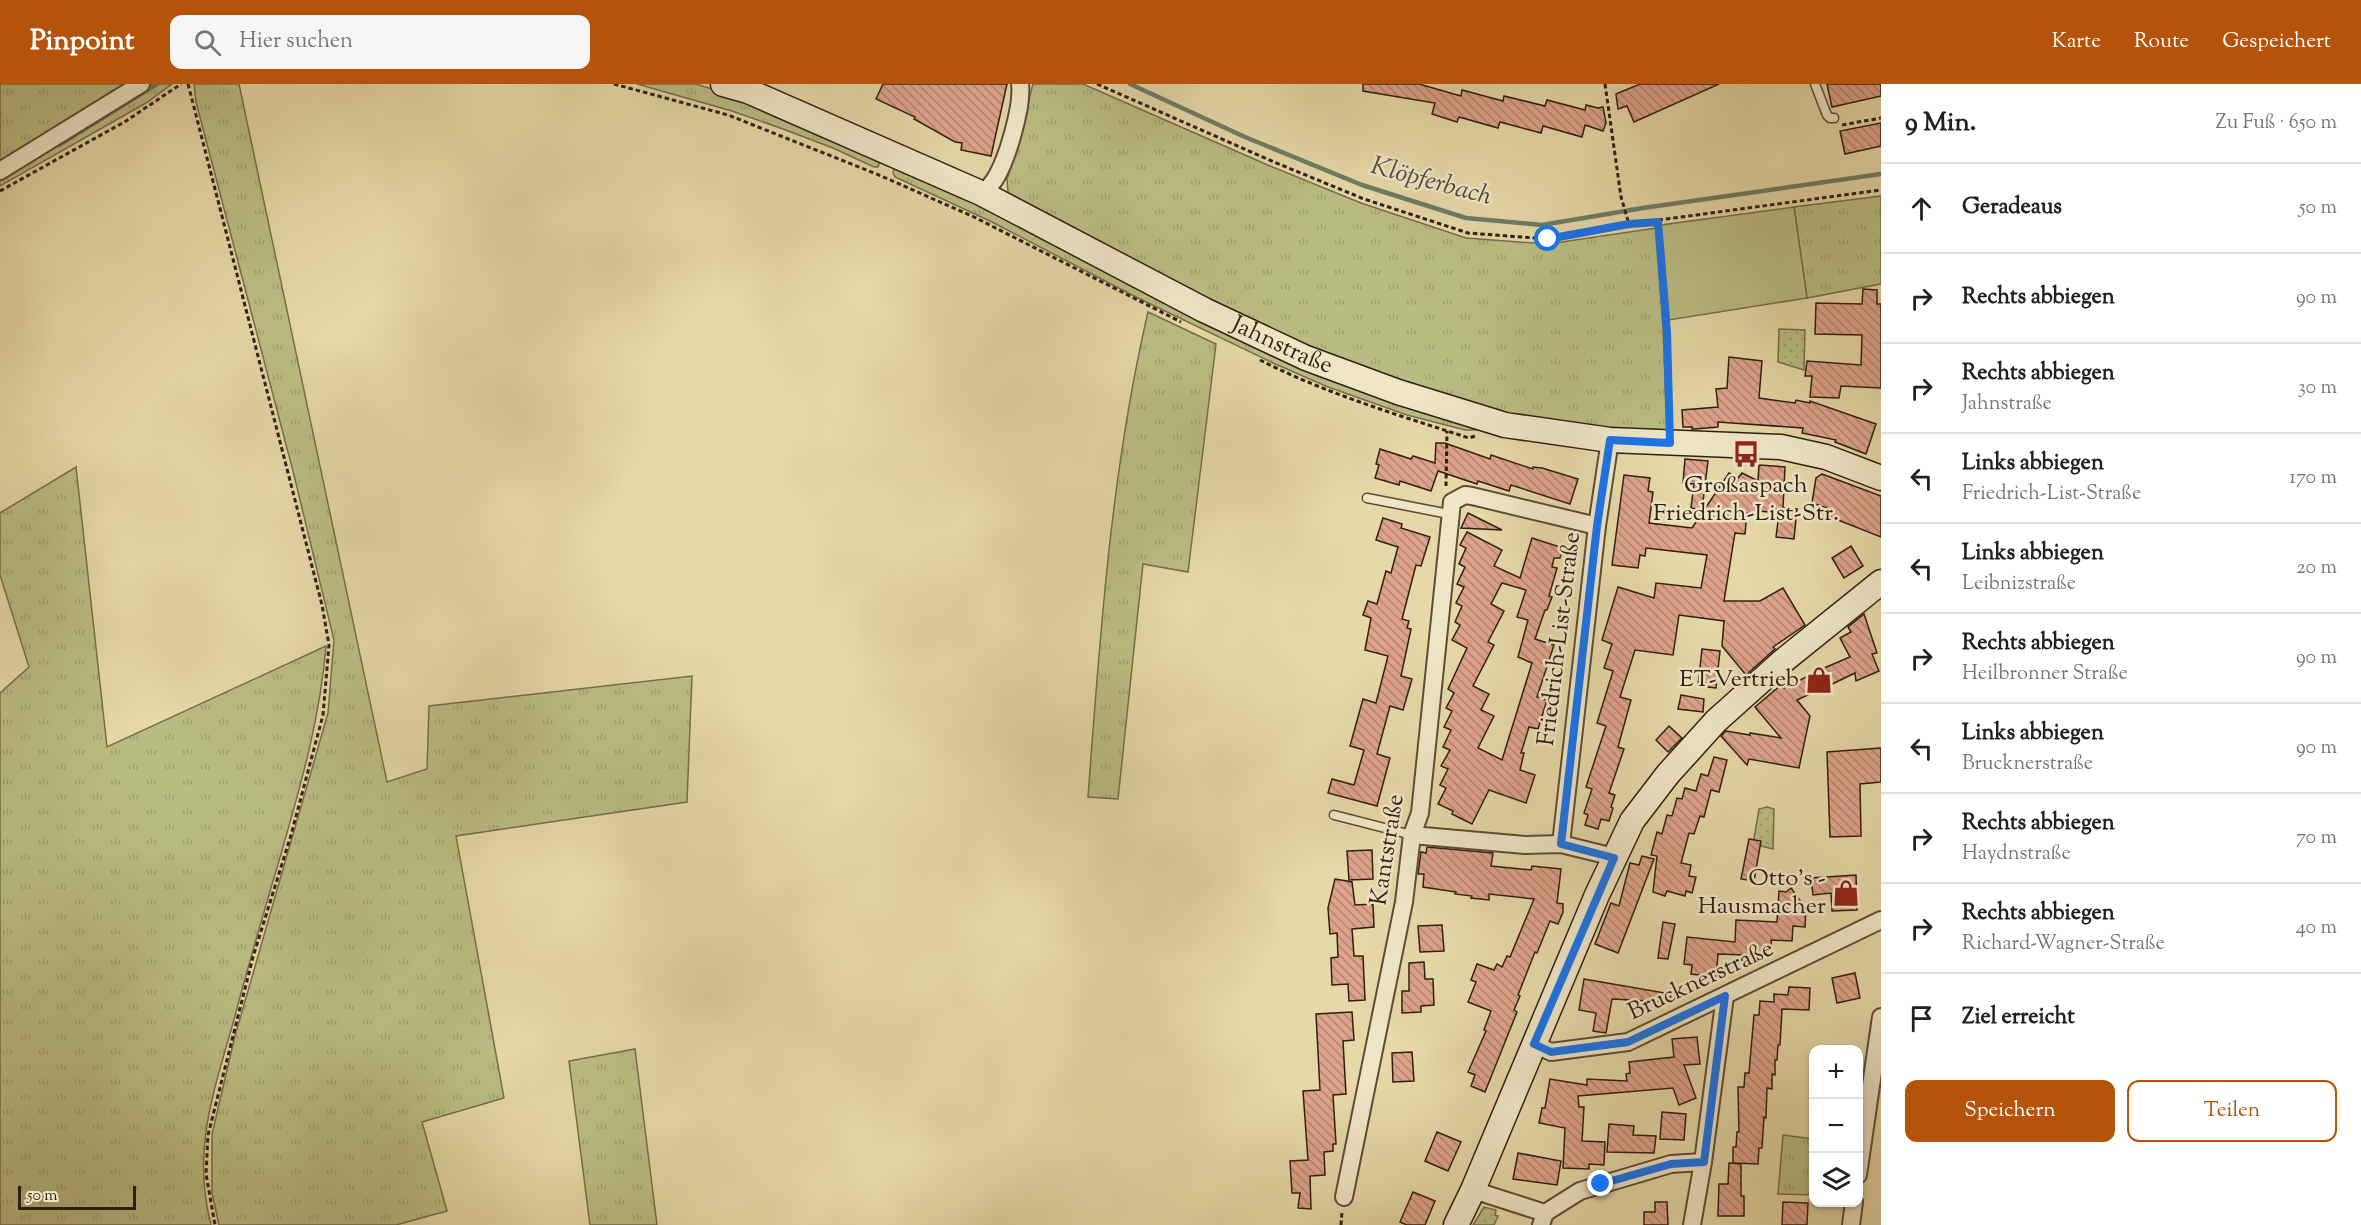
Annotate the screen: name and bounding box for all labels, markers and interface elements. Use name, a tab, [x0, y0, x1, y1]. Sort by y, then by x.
search box	[170, 15, 590, 69]
text: Pinpoint	[30, 22, 134, 62]
icon: search	[191, 26, 224, 59]
text: Hier suchen	[239, 26, 353, 58]
text: Karte	[2052, 27, 2101, 57]
text: Route	[2134, 27, 2189, 57]
text: Gespeichert	[2222, 27, 2331, 57]
text: 9 Min.	[1905, 105, 1976, 142]
text: Zu Fuß · 650 m	[2215, 109, 2337, 138]
water label: Klöpferbach	[1366, 148, 1496, 216]
icon: ahead	[1905, 192, 1938, 225]
text: Geradeaus	[1962, 192, 2062, 224]
text: 50 m	[2299, 194, 2337, 223]
route start	[1534, 225, 1560, 251]
icon: right	[1905, 282, 1938, 315]
text: Rechts abbiegen	[1962, 282, 2115, 314]
text: 90 m	[2296, 284, 2337, 313]
street label: Jahnstraße	[1224, 307, 1337, 383]
text: Rechts abbiegen	[1962, 358, 2115, 390]
icon: right	[1905, 372, 1938, 405]
text: 30 m	[2298, 374, 2337, 403]
text: Jahnstraße	[1962, 390, 2052, 419]
bus stop icon: Großaspach Friedrich-List-Str.	[1731, 439, 1761, 469]
text: Links abbiegen	[1962, 448, 2104, 480]
icon: left	[1905, 462, 1938, 495]
text: 170 m	[2289, 464, 2337, 493]
place label: Großaspach Friedrich-List-Str.	[1653, 469, 1839, 531]
text: Friedrich-List-Straße	[1962, 480, 2141, 509]
street label: Friedrich-List-Straße	[1530, 530, 1590, 748]
text: Links abbiegen	[1962, 538, 2104, 570]
icon: left	[1905, 552, 1938, 585]
text: 20 m	[2296, 554, 2337, 583]
text: Leibnizstraße	[1962, 570, 2076, 599]
text: Rechts abbiegen	[1962, 628, 2115, 660]
icon: right	[1905, 642, 1938, 675]
text: 90 m	[2296, 644, 2337, 673]
text: Heilbronner Straße	[1962, 660, 2128, 689]
place label: ET-Vertrieb	[1679, 663, 1799, 697]
shop icon: ET-Vertrieb	[1804, 665, 1834, 695]
text: Links abbiegen	[1962, 718, 2104, 750]
icon: left	[1905, 732, 1938, 765]
text: 90 m	[2296, 734, 2337, 763]
text: Brucknerstraße	[1962, 750, 2093, 779]
street label: Kantstraße	[1362, 792, 1414, 908]
text: Rechts abbiegen	[1962, 808, 2115, 840]
icon: right	[1905, 822, 1938, 855]
text: 70 m	[2296, 824, 2337, 853]
text: Haydnstraße	[1962, 840, 2071, 869]
place label: Otto's - Hausmacher	[1698, 862, 1826, 924]
shop icon: Otto's - Hausmacher	[1831, 878, 1861, 908]
text: Rechts abbiegen	[1962, 898, 2115, 930]
icon: right	[1905, 912, 1938, 945]
text: 40 m	[2296, 914, 2337, 943]
text: Richard-Wagner-Straße	[1962, 930, 2165, 959]
street label: Brucknerstraße	[1622, 932, 1780, 1030]
icon: arrive	[1905, 1002, 1938, 1035]
text: Ziel erreicht	[1962, 1002, 2075, 1034]
map controls	[1809, 1045, 1863, 1207]
button: +	[1809, 1045, 1863, 1099]
button: Speichern	[1905, 1080, 2115, 1142]
button: Teilen	[2127, 1080, 2337, 1142]
button: −	[1809, 1099, 1863, 1153]
button: layers	[1809, 1153, 1863, 1207]
route end	[1587, 1170, 1613, 1196]
scale bar	[18, 1183, 136, 1210]
text: 50 m	[27, 1185, 58, 1208]

